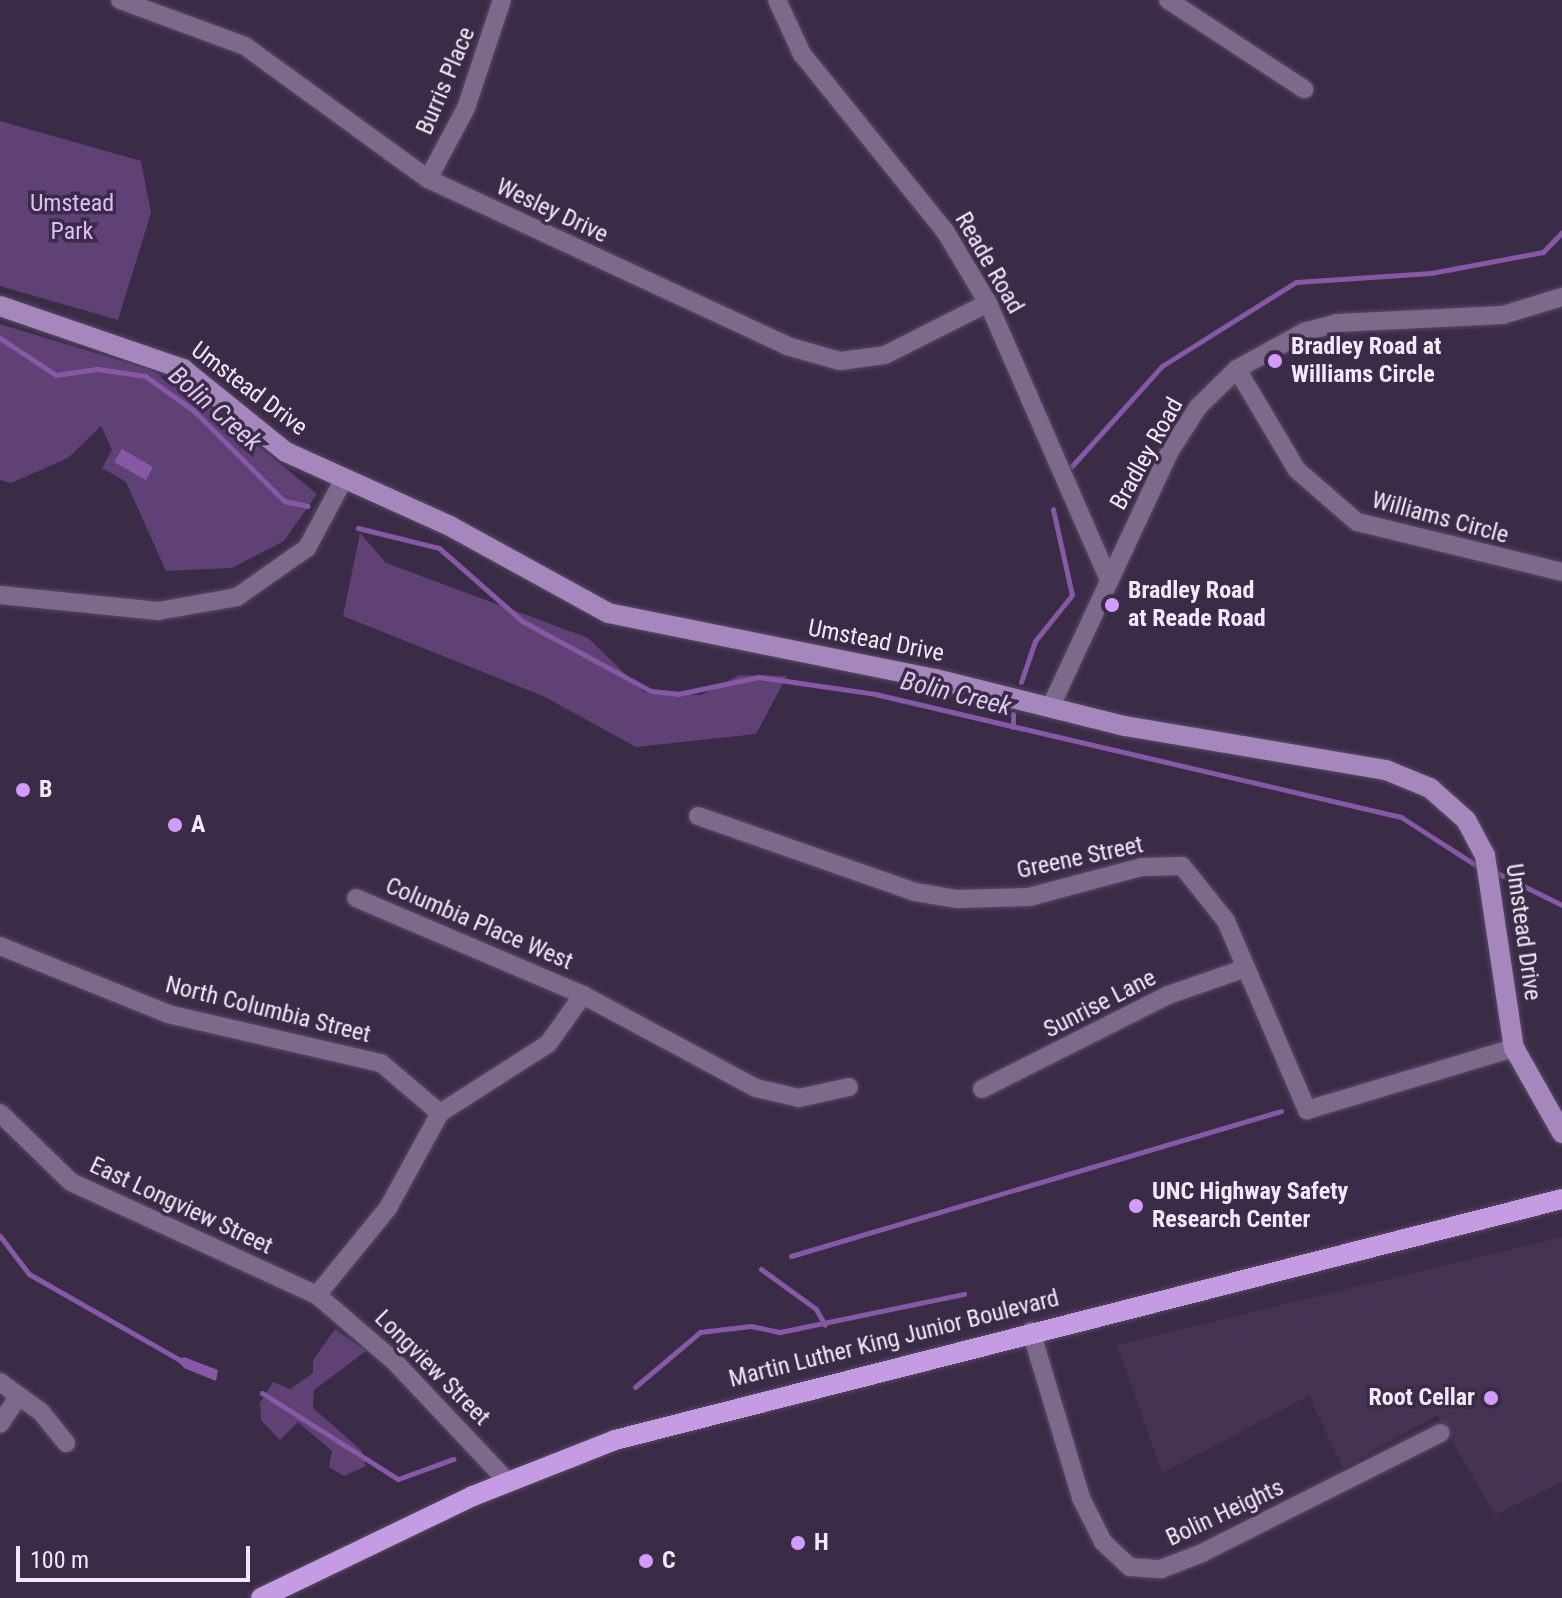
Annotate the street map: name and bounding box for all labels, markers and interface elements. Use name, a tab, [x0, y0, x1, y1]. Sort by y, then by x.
street label: Burris Place	[410, 23, 482, 139]
street label: Wesley Drive	[491, 173, 613, 249]
park label: Umstead Park	[30, 190, 114, 246]
street label: Reade Road	[948, 207, 1030, 319]
place label: Bradley Road at Williams Circle	[1291, 333, 1441, 389]
street label: Umstead Drive	[185, 336, 313, 442]
marker: Bradley Road at Williams Circle	[1266, 352, 1284, 370]
water label: Bolin Creek	[162, 360, 268, 458]
street label: Bradley Road	[1104, 393, 1190, 515]
street label: Williams Circle	[1368, 486, 1512, 550]
place label: Bradley Road at Reade Road	[1128, 577, 1266, 633]
marker: Bradley Road at Reade Road	[1103, 596, 1121, 614]
street label: Umstead Drive	[806, 614, 946, 668]
water label: Bolin Creek	[897, 665, 1015, 723]
place label: B	[39, 776, 52, 804]
marker: B	[14, 781, 32, 799]
place label: A	[191, 811, 205, 839]
marker: A	[166, 816, 184, 834]
street label: Greene Street	[1014, 831, 1146, 885]
street label: Umstead Drive	[1499, 862, 1547, 1002]
street label: Columbia Place West	[381, 872, 577, 976]
street label: Sunrise Lane	[1039, 963, 1161, 1045]
street label: North Columbia Street	[162, 971, 374, 1049]
street label: East Longview Street	[85, 1151, 277, 1261]
place label: UNC Highway Safety Research Center	[1152, 1178, 1348, 1234]
marker: UNC Highway Safety Research Center	[1127, 1197, 1145, 1215]
street label: Martin Luther King Junior Boulevard	[726, 1284, 1062, 1394]
street label: Longview Street	[368, 1304, 496, 1432]
place label: Root Cellar	[1368, 1384, 1475, 1412]
marker: Root Cellar	[1482, 1389, 1500, 1407]
street label: Bolin Heights	[1162, 1473, 1288, 1553]
place label: H	[814, 1529, 829, 1557]
scale bar	[20, 1530, 254, 1580]
marker: H	[789, 1534, 807, 1552]
text: 100 m	[30, 1546, 89, 1574]
place label: C	[662, 1547, 676, 1575]
marker: C	[637, 1552, 655, 1570]

